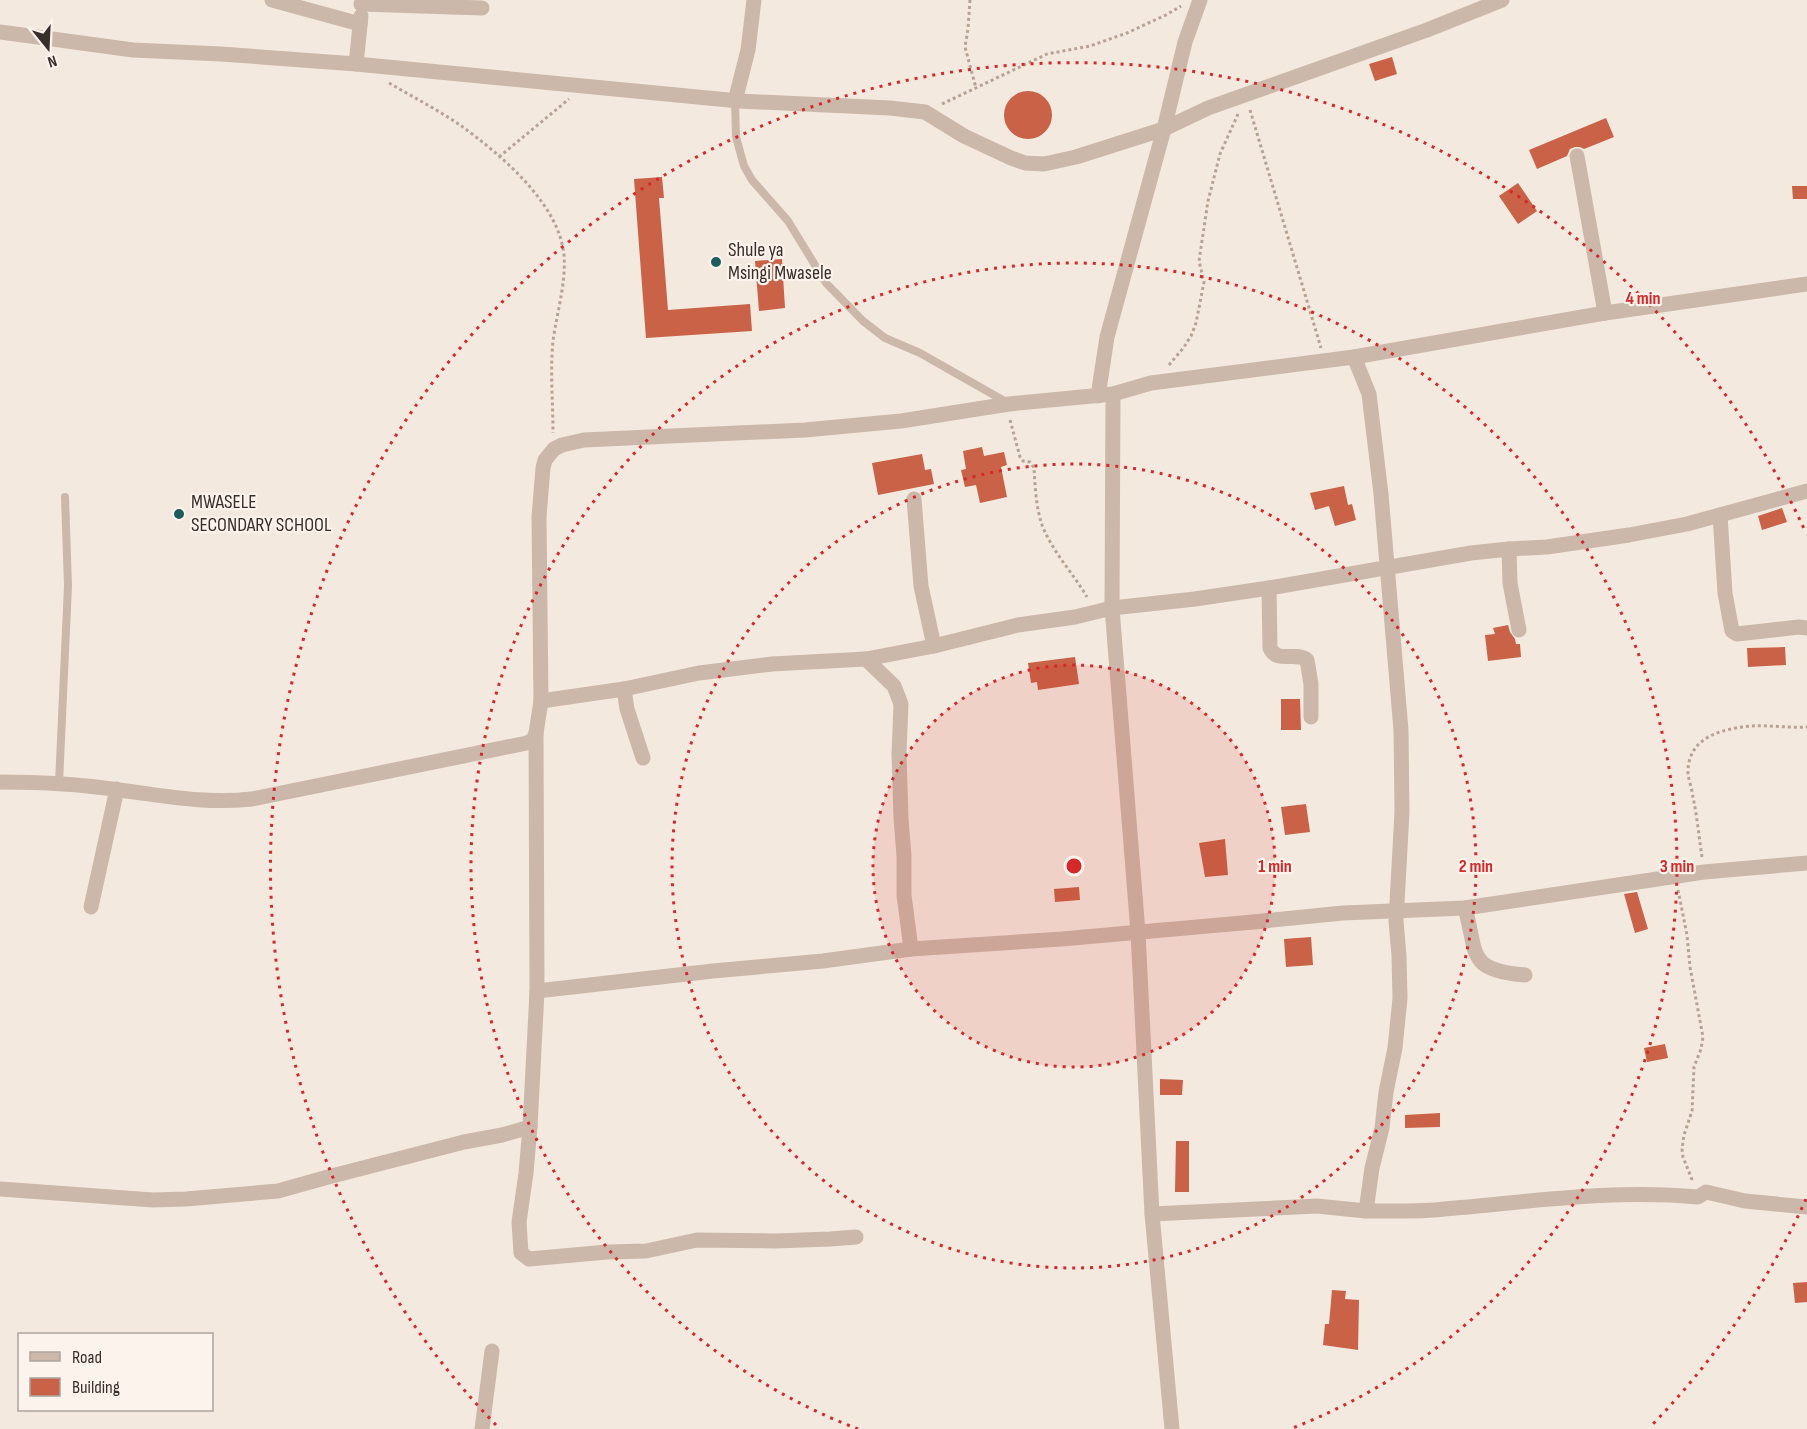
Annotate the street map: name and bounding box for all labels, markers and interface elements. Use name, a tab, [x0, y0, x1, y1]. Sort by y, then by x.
north arrow	[18, 18, 78, 78]
text: N	[45, 50, 59, 71]
place label: Shule ya Msingi Mwasele	[728, 238, 832, 285]
marker: Shule ya Msingi Mwasele	[709, 255, 723, 269]
text: 4 min	[1626, 288, 1660, 309]
place label: MWASELE SECONDARY SCHOOL	[191, 490, 332, 537]
marker: MWASELE SECONDARY SCHOOL	[172, 507, 186, 521]
centre of rings	[1064, 856, 1084, 876]
text: 1 min	[1258, 856, 1292, 877]
text: 2 min	[1459, 856, 1493, 877]
text: 3 min	[1660, 856, 1694, 877]
legend	[18, 1333, 213, 1411]
text: Road	[72, 1347, 102, 1368]
text: Building	[72, 1377, 120, 1398]

